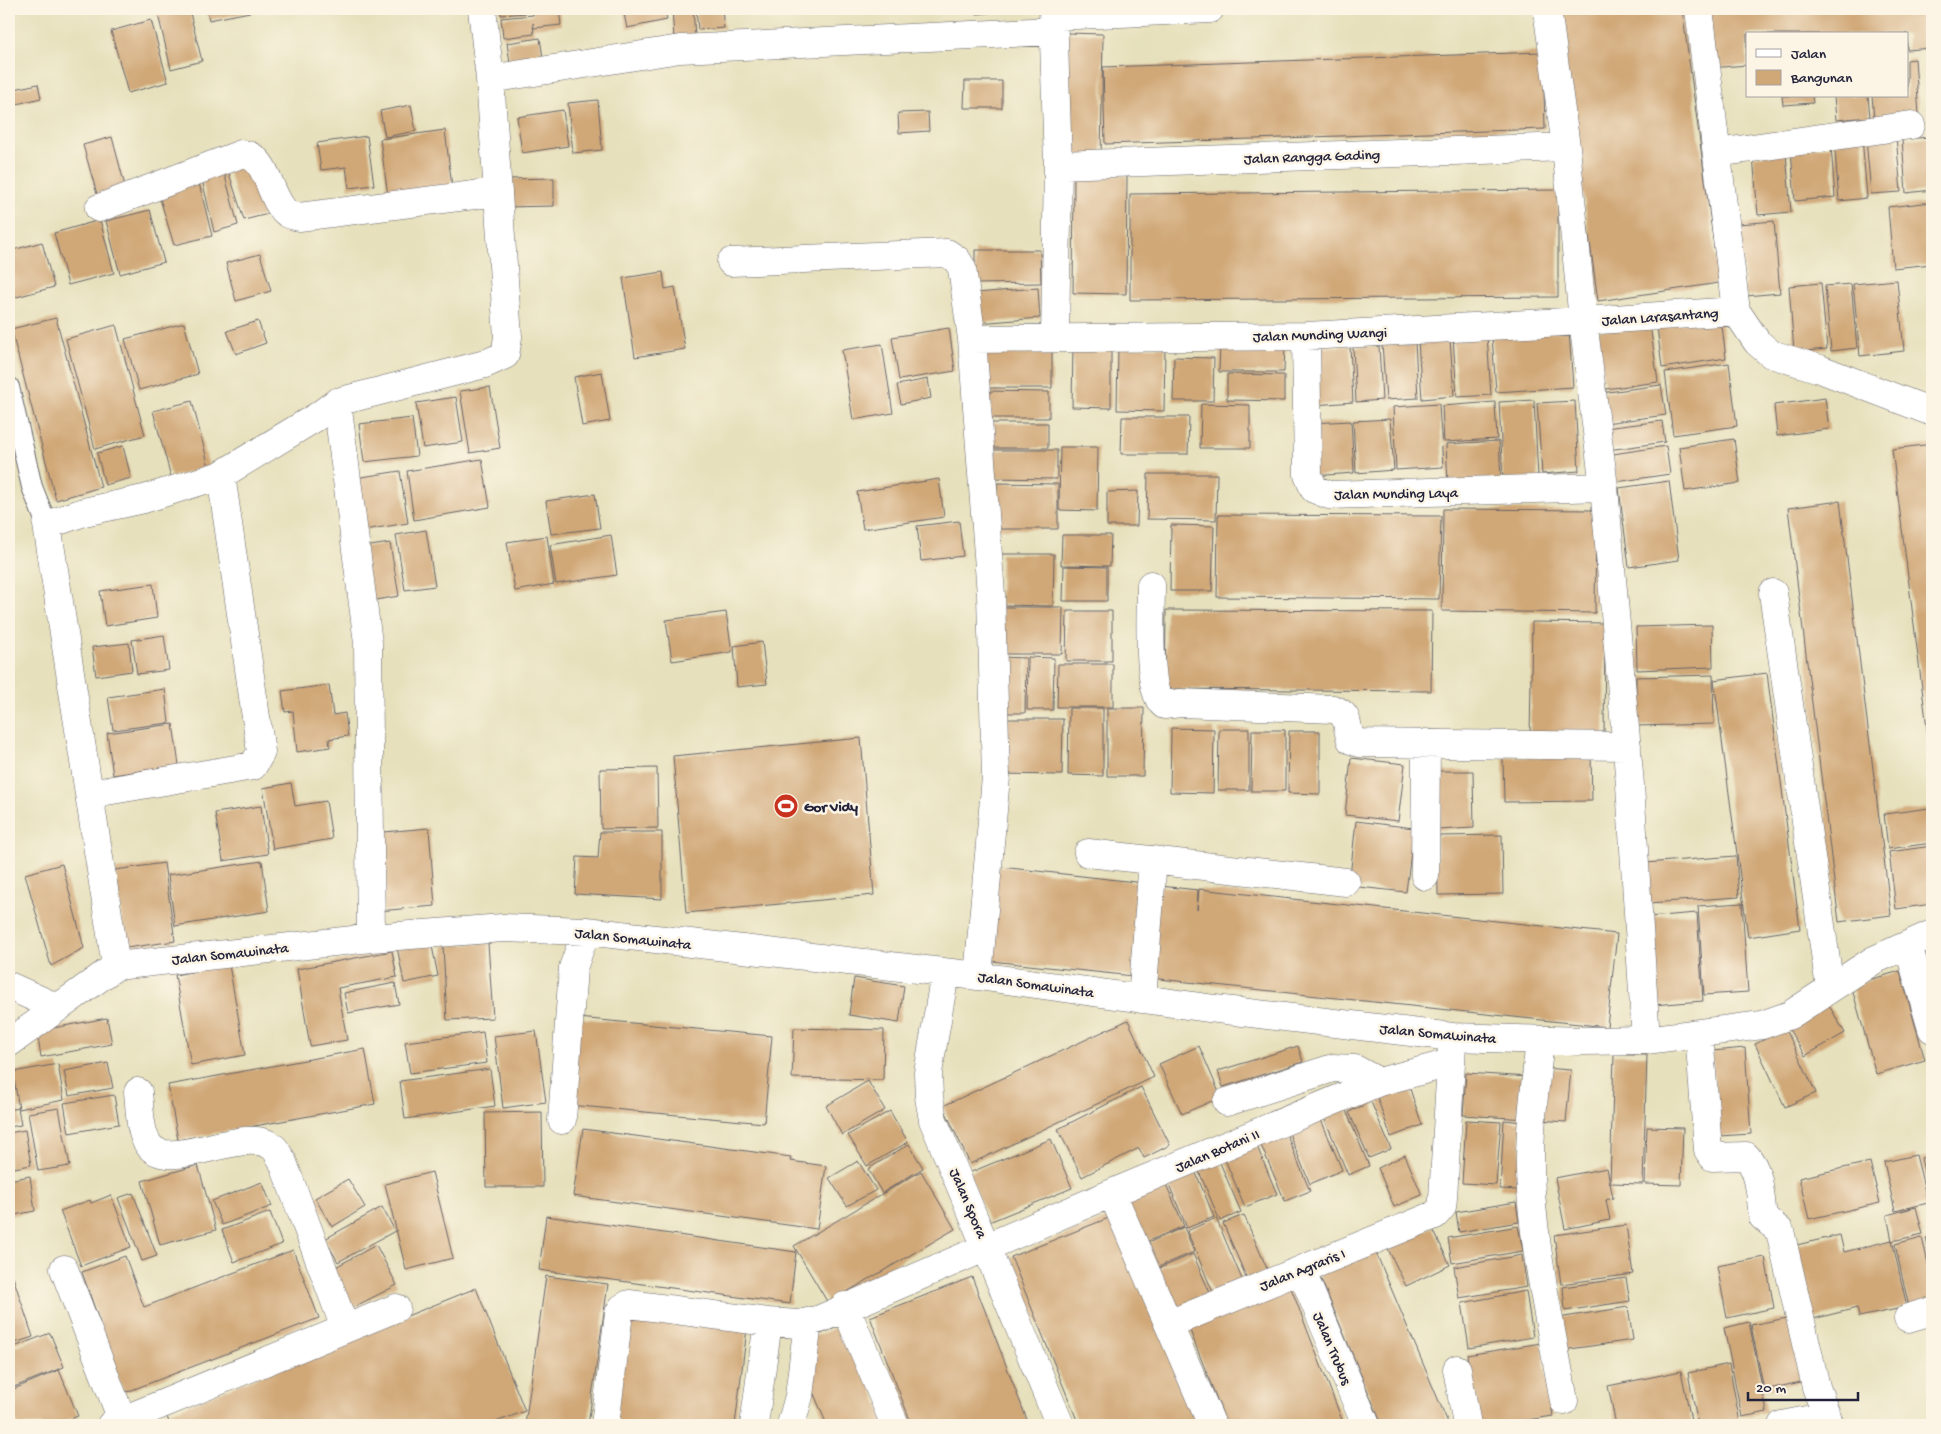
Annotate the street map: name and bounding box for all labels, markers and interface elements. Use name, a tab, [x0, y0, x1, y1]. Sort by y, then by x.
legend	[1746, 32, 1908, 98]
text: Jalan	[1791, 46, 1826, 64]
text: Bangunan	[1790, 70, 1852, 88]
street label: Jalan Rangga Gading	[1244, 147, 1381, 169]
street label: Jalan Larasantang	[1601, 305, 1719, 331]
street label: Jalan Munding Wangi	[1253, 325, 1388, 347]
street label: Jalan Munding Laya	[1334, 485, 1459, 505]
sports icon: Gor Vidy	[773, 793, 799, 819]
place label: Gor Vidy	[804, 799, 858, 817]
street label: Jalan Somawinata	[574, 925, 693, 955]
street label: Jalan Somawinata	[171, 940, 290, 970]
street label: Jalan Somawinata	[976, 969, 1096, 1003]
street label: Jalan Somawinata	[1379, 1021, 1498, 1049]
street label: Jalan Botani II	[1173, 1126, 1263, 1178]
street label: Jalan Spora	[944, 1166, 990, 1242]
street label: Jalan Agraris I	[1257, 1245, 1348, 1296]
street label: Jalan Trubus	[1308, 1310, 1355, 1388]
scale bar	[1748, 1369, 1858, 1401]
text: 20 m	[1756, 1380, 1786, 1398]

